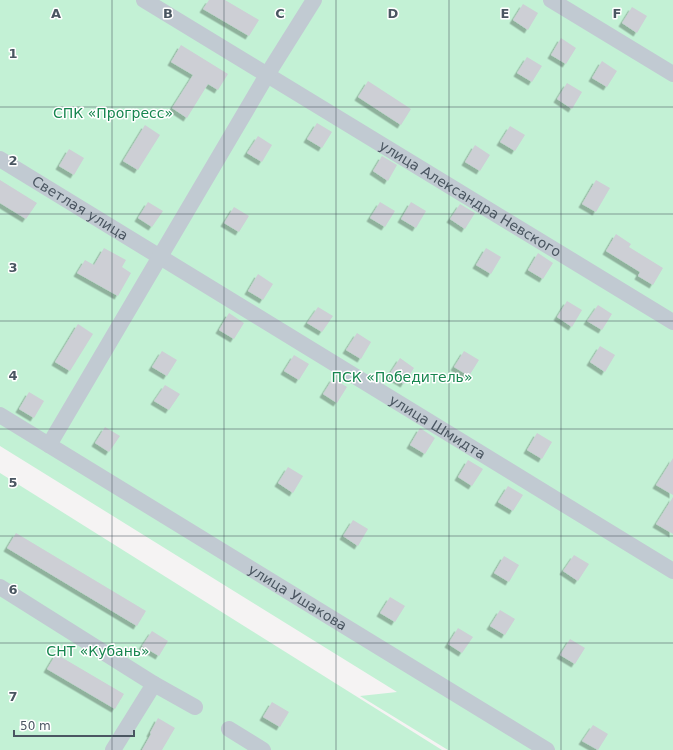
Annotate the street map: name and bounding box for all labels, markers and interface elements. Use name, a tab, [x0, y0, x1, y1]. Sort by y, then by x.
text: A	[51, 6, 61, 21]
text: B	[163, 6, 173, 21]
text: C	[275, 6, 285, 21]
text: D	[388, 6, 399, 21]
text: E	[501, 6, 509, 21]
text: F	[613, 6, 621, 21]
text: 1	[8, 46, 18, 61]
park label: СПК «Прогресс»	[53, 105, 173, 121]
street label: улица Александра Невского	[377, 137, 564, 260]
text: 2	[8, 153, 18, 168]
street label: Светлая улица	[29, 173, 131, 244]
text: 3	[8, 260, 18, 275]
text: 4	[8, 368, 18, 383]
park label: ПСК «Победитель»	[332, 369, 472, 385]
street label: улица Шмидта	[386, 391, 489, 462]
text: 5	[8, 475, 18, 490]
street label: улица Ушакова	[245, 561, 350, 634]
text: 6	[8, 582, 18, 597]
park label: СНТ «Кубань»	[46, 643, 150, 659]
text: 7	[8, 689, 18, 704]
scale bar	[14, 712, 134, 738]
text: 50 m	[20, 719, 51, 733]

